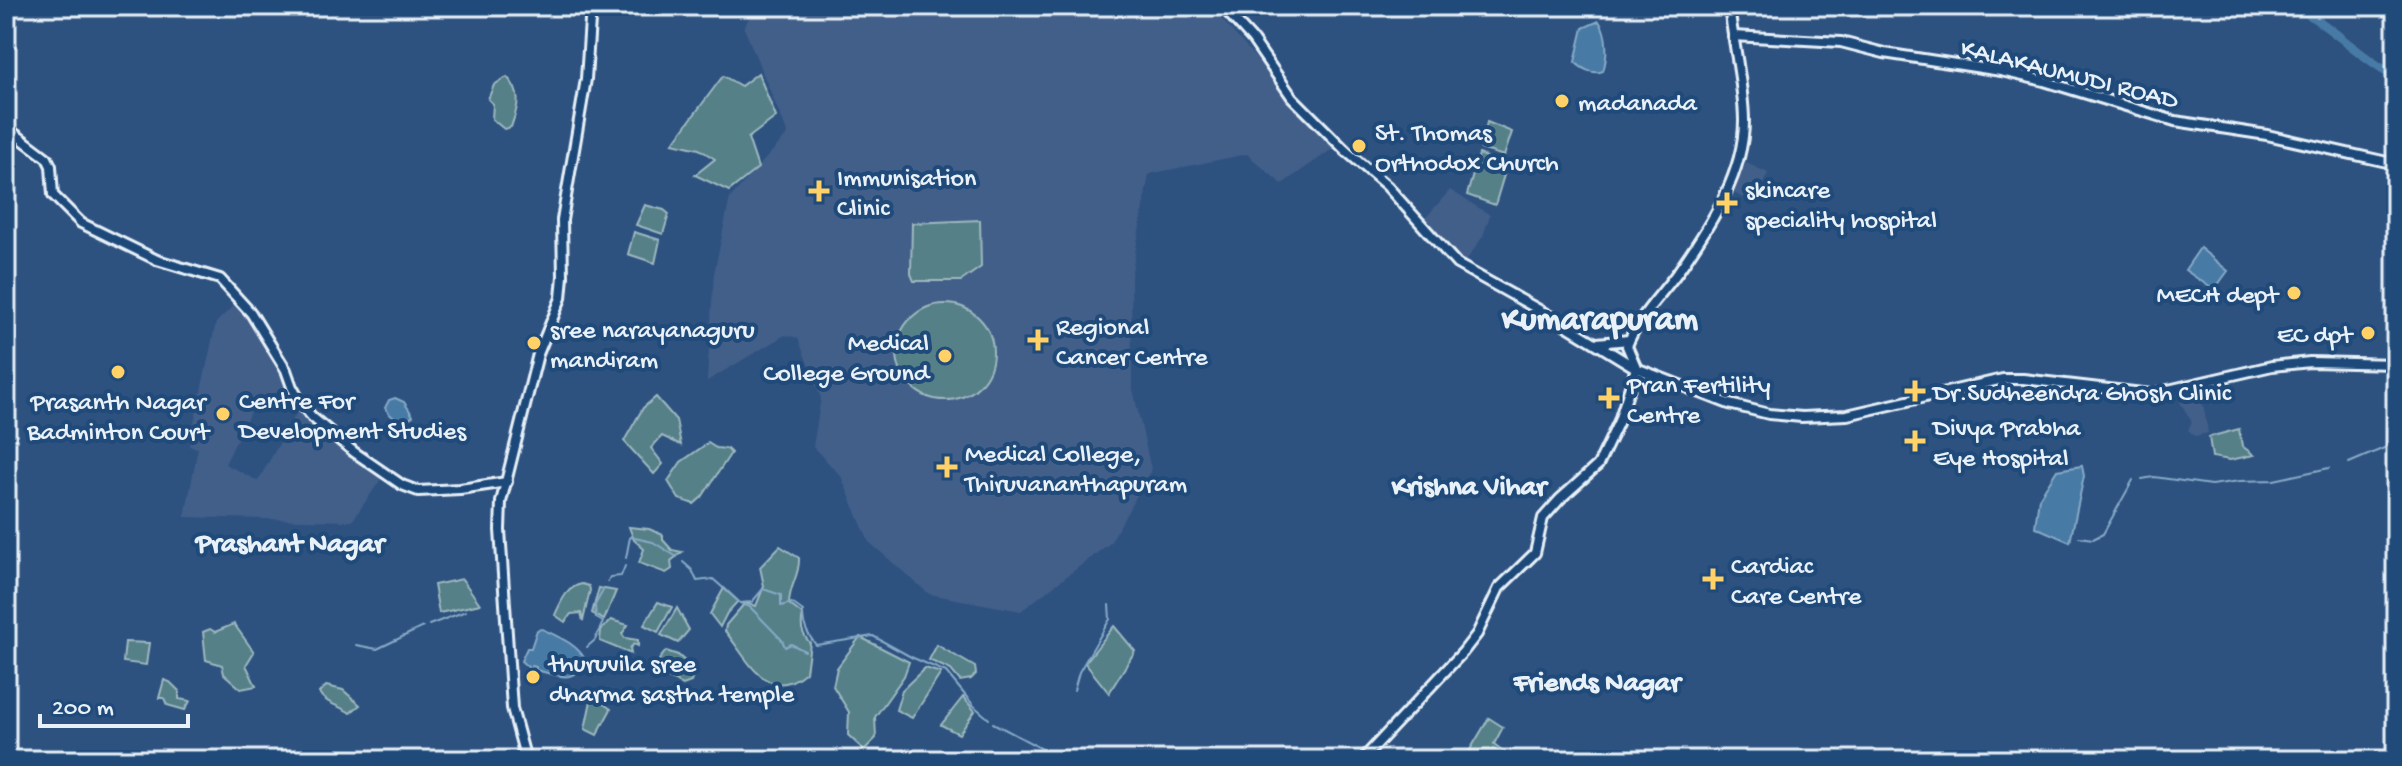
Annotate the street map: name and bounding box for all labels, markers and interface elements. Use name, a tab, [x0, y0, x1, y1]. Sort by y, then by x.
street label: KALAKAUMUDI ROAD	[1957, 34, 2181, 118]
place label: madanada	[1578, 90, 1699, 121]
marker: madanada	[1553, 92, 1571, 110]
place label: St. Thomas Orthodox Church	[1375, 120, 1559, 181]
marker: St. Thomas Orthodox Church	[1350, 137, 1368, 155]
place label: Immunisation Clinic	[837, 165, 977, 226]
place label: skincare speciality hospital	[1745, 177, 1937, 238]
marker: Immunisation Clinic	[808, 180, 830, 202]
marker: skincare speciality hospital	[1716, 192, 1738, 214]
place label: MECH dept	[2157, 282, 2280, 313]
marker: MECH dept	[2285, 284, 2303, 302]
district label: Kumarapuram	[1501, 302, 1698, 342]
place label: Regional Cancer Centre	[1056, 314, 1208, 375]
place label: sree narayanaguru mandiram	[550, 317, 755, 378]
place label: EC dpt	[2277, 322, 2354, 353]
marker: EC dpt	[2359, 324, 2377, 342]
marker: Regional Cancer Centre	[1027, 329, 1049, 351]
place label: Medical College Ground	[763, 330, 931, 391]
marker: sree narayanaguru mandiram	[525, 334, 543, 352]
marker: Medical College Ground	[936, 347, 954, 365]
marker: Prasanth Nagar Badminton Court	[109, 363, 127, 381]
place label: Pran Fertility Centre	[1626, 372, 1771, 433]
marker: Dr.Sudheendra Ghosh Clinic	[1904, 380, 1926, 402]
place label: Dr.Sudheendra Ghosh Clinic	[1931, 380, 2232, 411]
marker: Pran Fertility Centre	[1598, 387, 1620, 409]
place label: Centre For Development Studies	[237, 388, 467, 449]
place label: Prasanth Nagar Badminton Court	[26, 389, 211, 450]
marker: Centre For Development Studies	[214, 405, 232, 423]
place label: Divya Prabha Eye Hospital	[1931, 415, 2082, 476]
marker: Divya Prabha Eye Hospital	[1904, 430, 1926, 452]
place label: Medical College, Thiruvananthapuram	[963, 441, 1187, 502]
marker: Medical College, Thiruvananthapuram	[936, 456, 958, 478]
district label: Krishna Vihar	[1391, 472, 1549, 505]
district label: Prashant Nagar	[194, 529, 387, 562]
place label: Cardiac Care Centre	[1731, 553, 1862, 614]
marker: Cardiac Care Centre	[1702, 568, 1724, 590]
place label: thuruvila sree dharma sastha temple	[547, 651, 795, 712]
marker: thuruvila sree dharma sastha temple	[524, 668, 542, 686]
district label: Friends Nagar	[1513, 668, 1683, 701]
scale bar	[40, 678, 188, 728]
text: 200 m	[52, 695, 114, 724]

